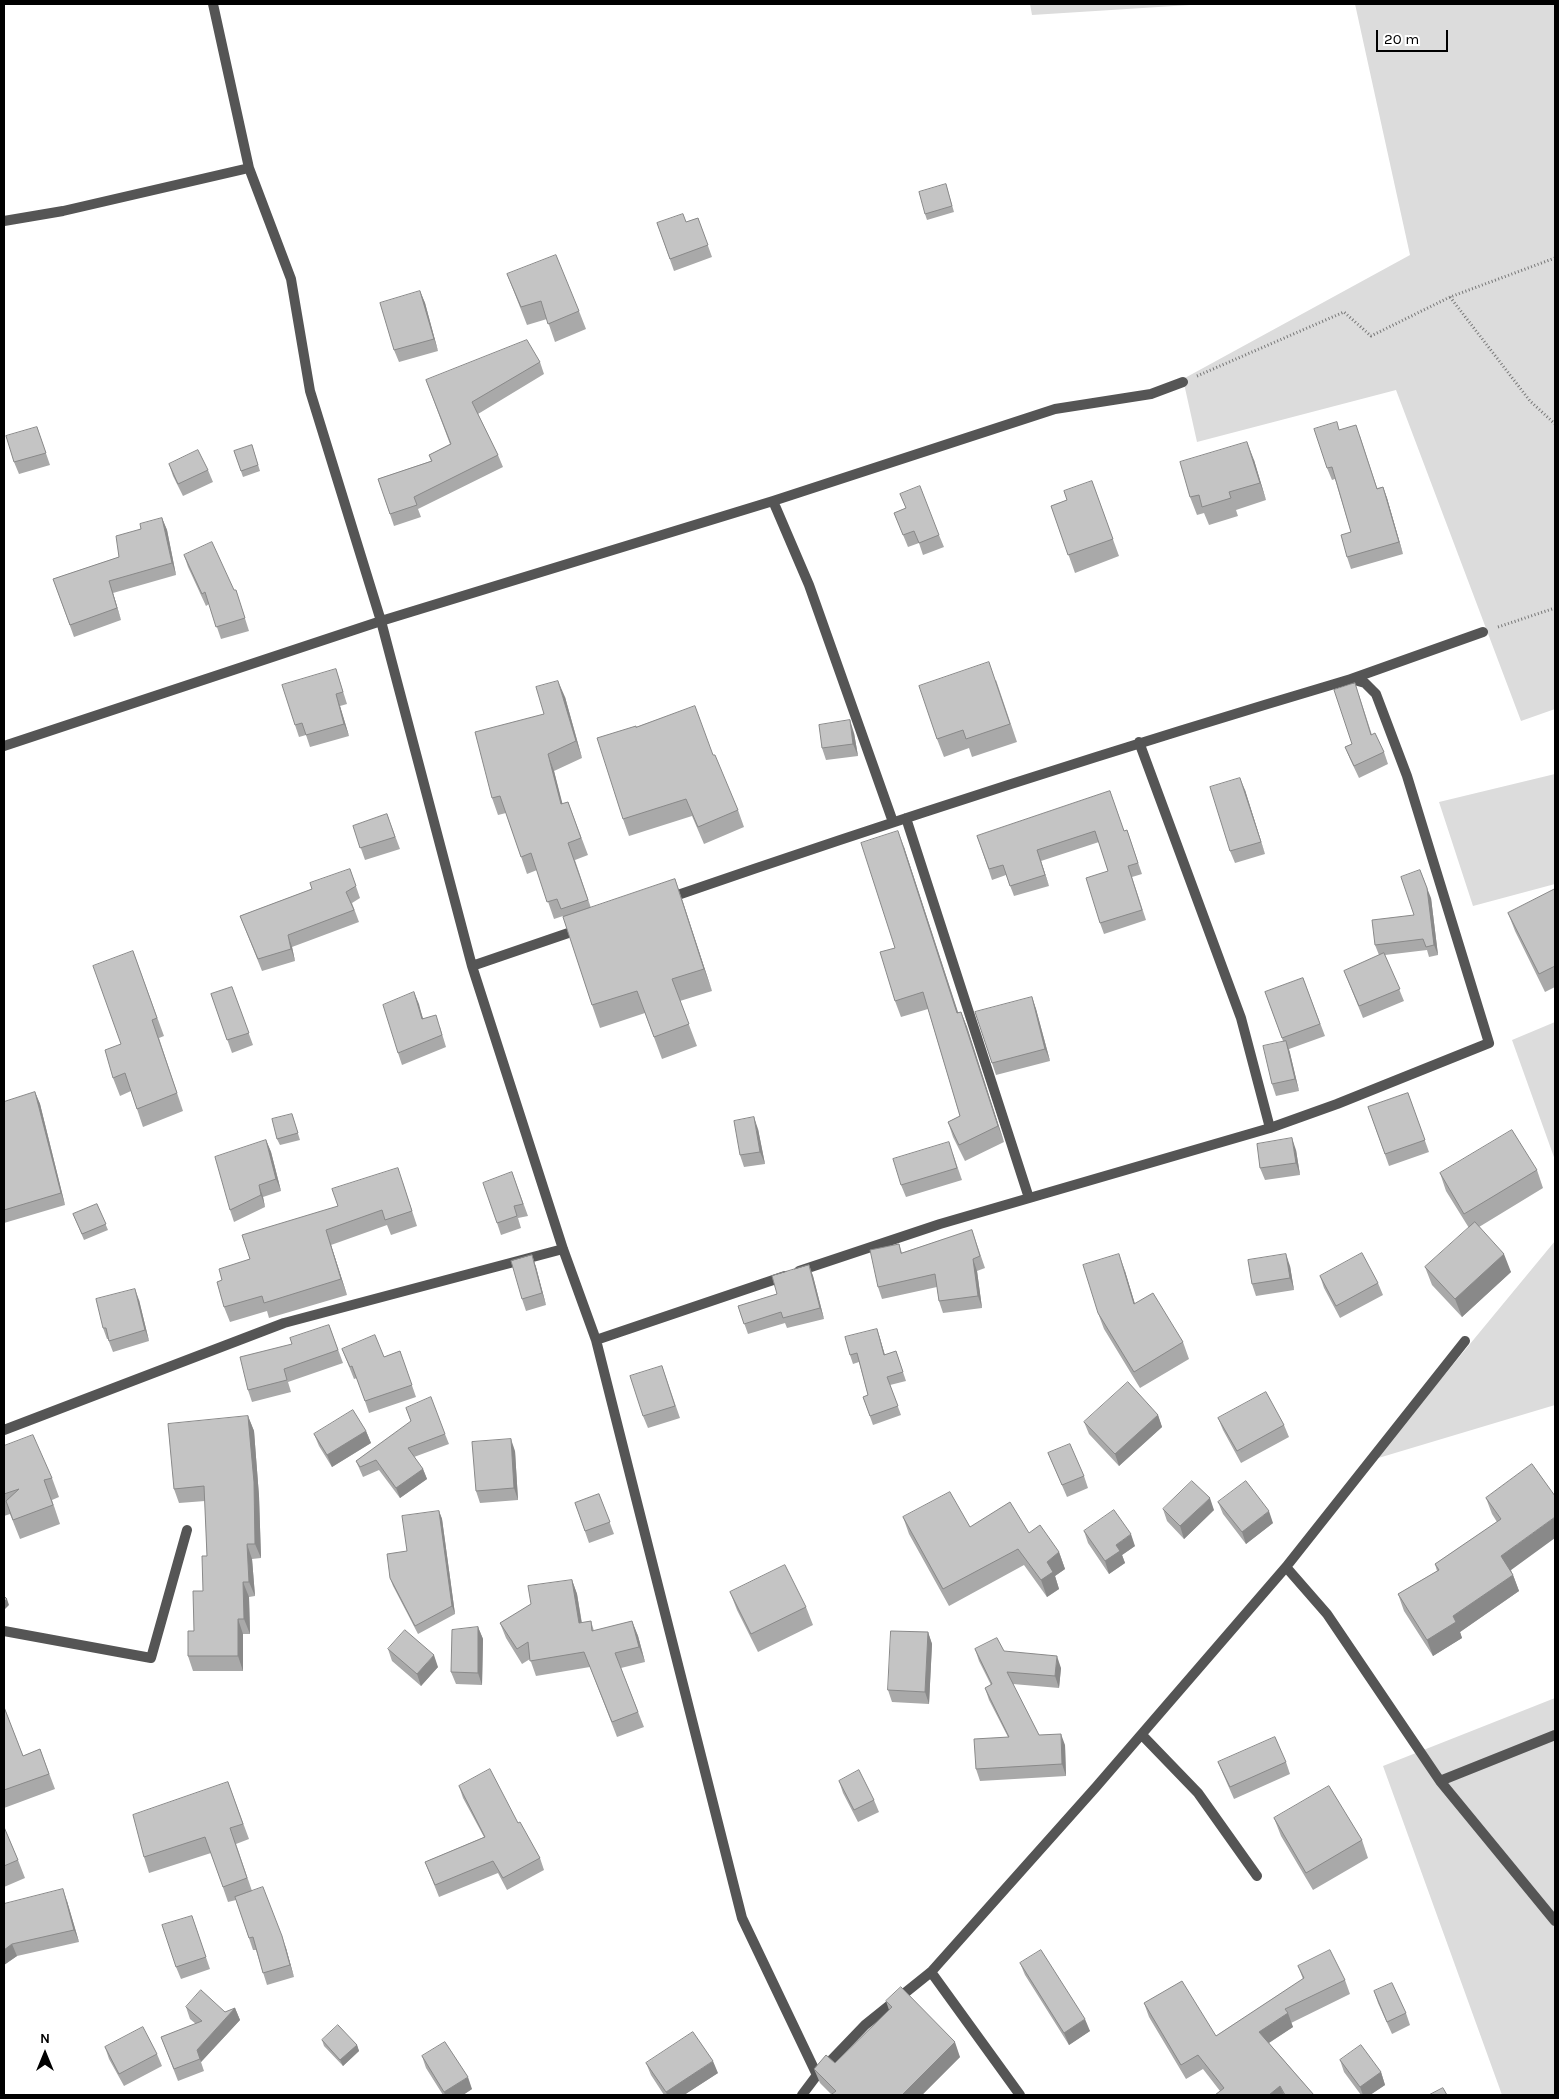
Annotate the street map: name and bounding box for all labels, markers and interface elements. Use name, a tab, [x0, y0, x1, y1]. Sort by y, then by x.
scale bar	[1379, 20, 1452, 52]
text: 20 m	[1384, 30, 1419, 48]
north arrow	[20, 2029, 70, 2079]
text: N	[40, 2030, 50, 2047]

